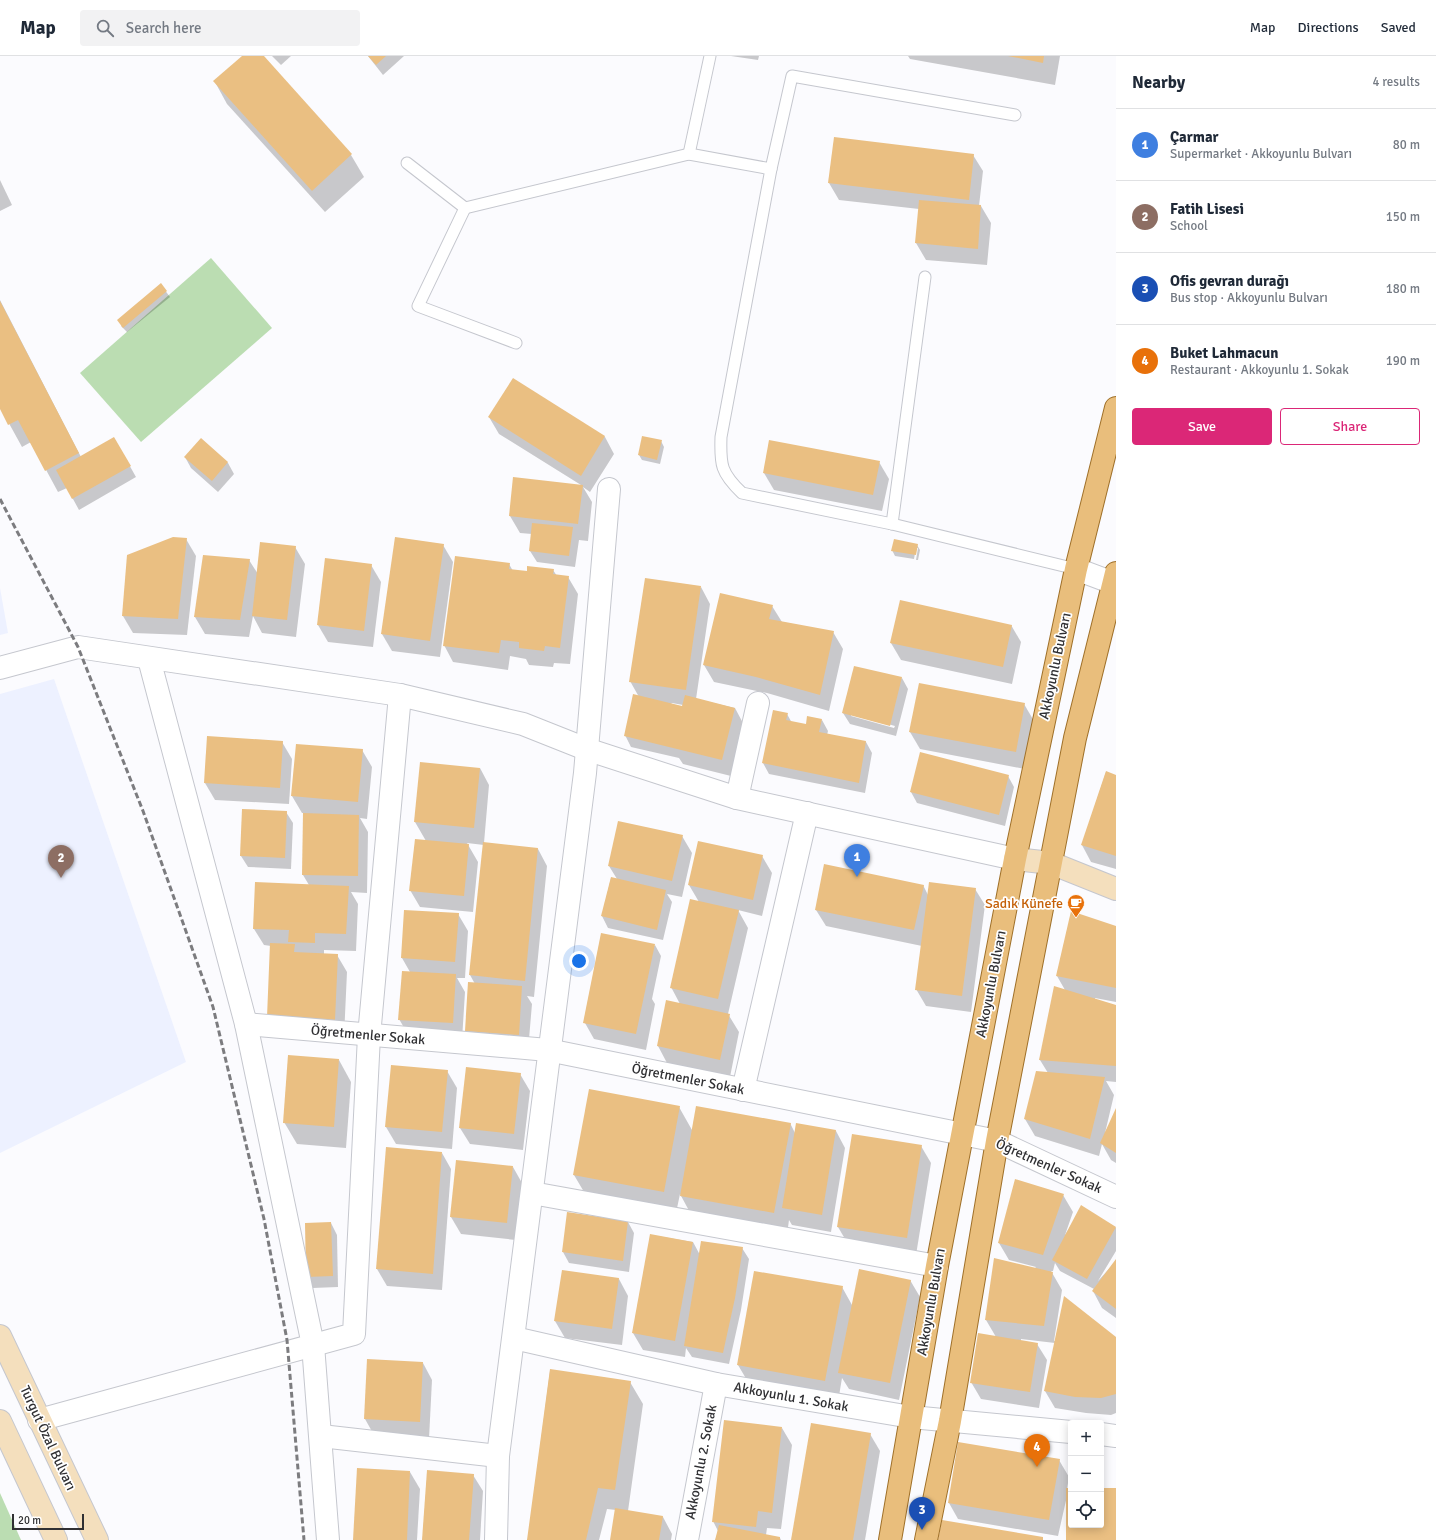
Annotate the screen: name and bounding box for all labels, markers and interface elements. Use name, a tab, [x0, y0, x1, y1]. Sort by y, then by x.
search box	[80, 10, 360, 46]
text: Map	[20, 16, 56, 40]
icon: search	[94, 17, 116, 39]
text: Search here	[126, 19, 201, 37]
text: Map	[1250, 19, 1276, 36]
text: Directions	[1298, 19, 1359, 36]
text: Saved	[1381, 19, 1416, 36]
text: Nearby	[1132, 72, 1185, 93]
text: 4 results	[1372, 74, 1420, 90]
text: Çarmar	[1170, 128, 1219, 146]
text: 1	[1141, 137, 1149, 153]
text: 80 m	[1393, 137, 1420, 153]
text: Supermarket · Akkoyunlu Bulvarı	[1170, 146, 1352, 162]
text: Fatih Lisesi	[1170, 200, 1244, 218]
text: 2	[1141, 209, 1149, 225]
text: 150 m	[1386, 209, 1420, 225]
text: School	[1170, 218, 1208, 234]
text: Ofis gevran durağı	[1170, 272, 1289, 290]
text: 3	[1141, 281, 1149, 297]
text: 180 m	[1386, 281, 1420, 297]
text: Bus stop · Akkoyunlu Bulvarı	[1170, 290, 1328, 306]
text: Buket Lahmacun	[1170, 344, 1278, 362]
text: 4	[1141, 353, 1149, 369]
text: 190 m	[1386, 353, 1420, 369]
text: Restaurant · Akkoyunlu 1. Sokak	[1170, 362, 1349, 378]
button: Save	[1132, 408, 1272, 445]
button: Share	[1280, 408, 1420, 445]
street label: Akkoyunlu Bulvarı	[1035, 611, 1075, 721]
pin: 1	[844, 844, 870, 877]
pin: 2	[48, 845, 74, 878]
cafe icon: Sadık Künefe	[1066, 893, 1086, 918]
place label: Sadık Künefe	[985, 895, 1063, 912]
street label: Akkoyunlu Bulvarı	[972, 929, 1010, 1039]
your location	[569, 951, 589, 971]
street label: Öğretmenler Sokak	[310, 1022, 426, 1048]
street label: Öğretmenler Sokak	[630, 1060, 746, 1098]
street label: Öğretmenler Sokak	[993, 1135, 1105, 1197]
street label: Akkoyunlu Bulvarı	[913, 1247, 949, 1357]
street label: Akkoyunlu 1. Sokak	[732, 1379, 850, 1415]
street label: Turgut Özal Bulvarı	[16, 1383, 80, 1493]
street label: Akkoyunlu 2. Sokak	[682, 1403, 720, 1521]
map controls	[1068, 1420, 1104, 1528]
button: +	[1068, 1420, 1104, 1456]
pin: 4	[1024, 1434, 1050, 1467]
button: −	[1068, 1456, 1104, 1492]
button: locate	[1068, 1492, 1104, 1528]
pin: 3	[909, 1497, 935, 1530]
scale bar	[12, 1512, 84, 1531]
text: 20 m	[18, 1514, 41, 1527]

